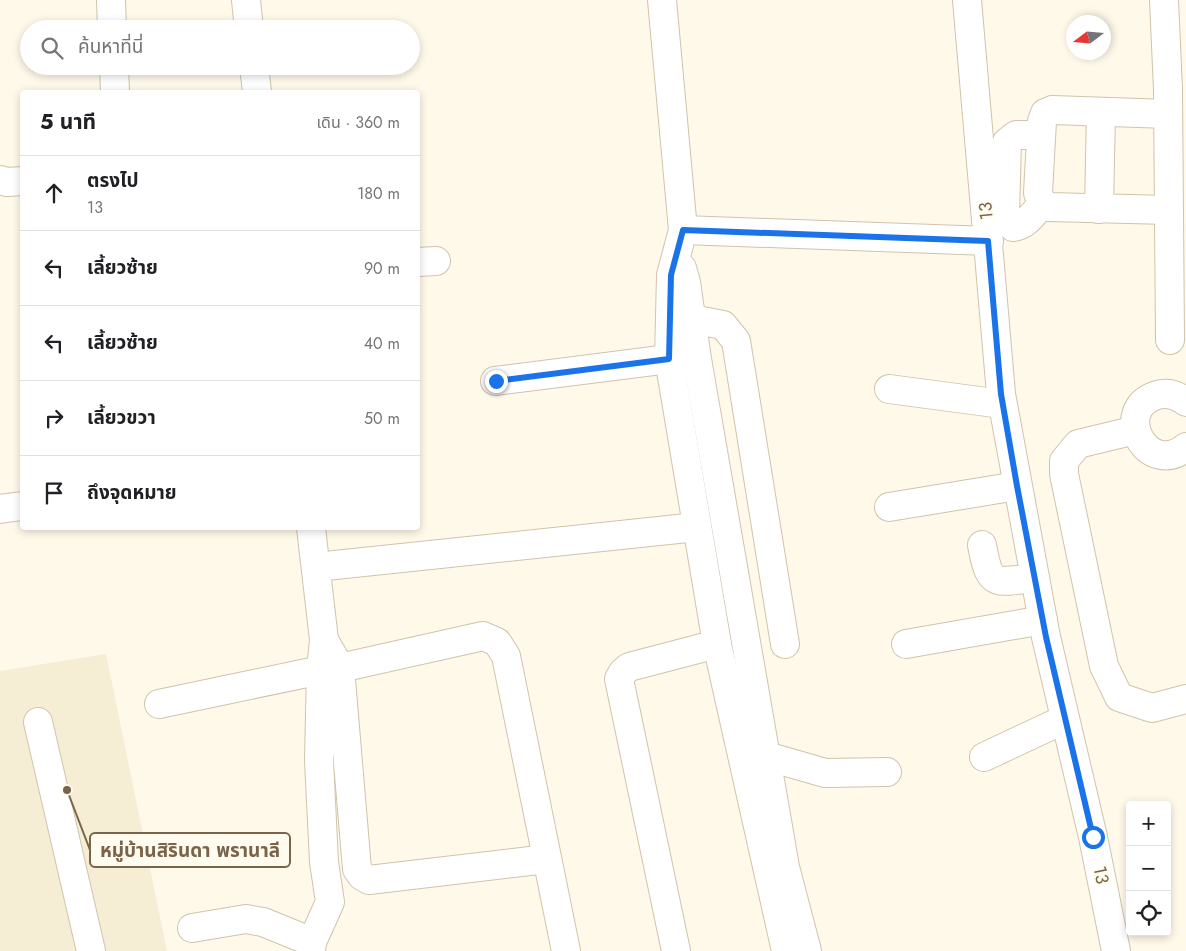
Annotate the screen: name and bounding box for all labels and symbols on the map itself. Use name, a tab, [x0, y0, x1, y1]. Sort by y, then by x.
north arrow	[1066, 15, 1111, 60]
street label: 13	[972, 201, 1000, 221]
route end	[485, 370, 508, 393]
route start	[1082, 826, 1105, 849]
callout: หมู่บ้านสิรินดา พรานาลี	[90, 833, 290, 867]
text: หมู่บ้านสิรินดา พรานาลี	[100, 837, 280, 864]
street label: 13	[1087, 864, 1116, 886]

